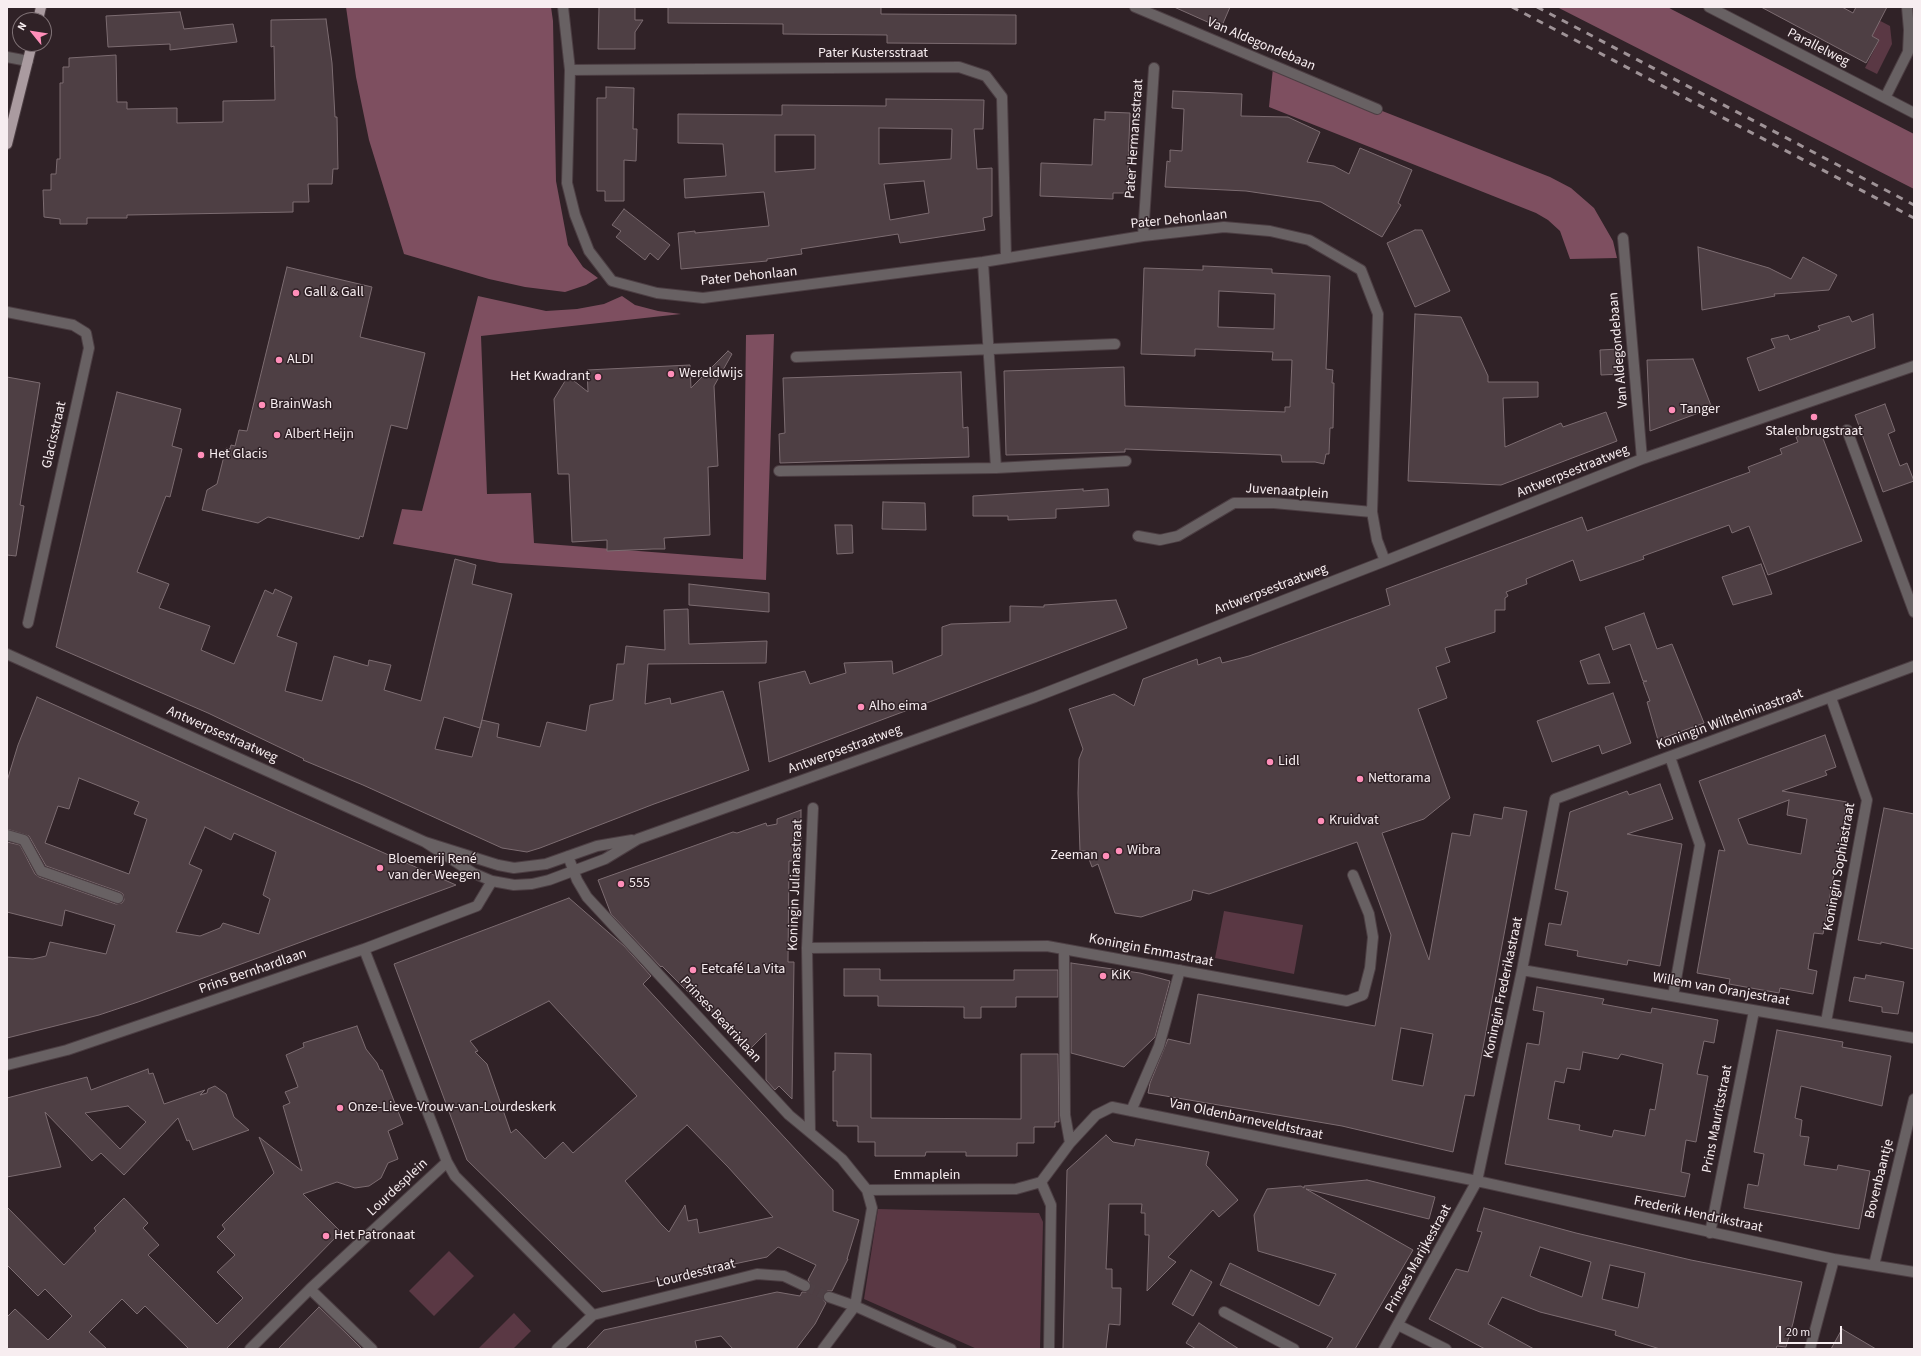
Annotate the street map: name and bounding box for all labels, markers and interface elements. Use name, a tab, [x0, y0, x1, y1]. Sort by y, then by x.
north arrow	[12, 12, 52, 52]
street label: Van Aldegondebaan	[1204, 15, 1318, 75]
text: N	[14, 19, 30, 33]
street label: Parallelweg	[1784, 25, 1852, 71]
street label: Pater Kustersstraat	[818, 46, 928, 62]
street label: Pater Hermansstraat	[1122, 79, 1148, 199]
street label: Pater Dehonlaan	[1130, 207, 1228, 233]
street label: Pater Dehonlaan	[700, 264, 798, 290]
place label: Gall & Gall	[304, 285, 364, 301]
marker: Gall & Gall	[291, 288, 301, 298]
street label: Van Aldegondebaan	[1606, 291, 1632, 409]
place label: ALDI	[287, 352, 314, 368]
marker: ALDI	[274, 355, 284, 365]
place label: Wereldwijs	[679, 366, 743, 382]
place label: Het Kwadrant	[510, 369, 590, 385]
marker: Wereldwijs	[666, 369, 676, 379]
marker: Het Kwadrant	[593, 372, 603, 382]
place label: BrainWash	[270, 397, 332, 413]
street label: Glacisstraat	[39, 400, 71, 470]
marker: BrainWash	[257, 400, 267, 410]
place label: Tanger	[1680, 402, 1720, 418]
marker: Tanger	[1667, 405, 1677, 415]
marker: Stalenbrugstraat	[1809, 412, 1819, 422]
place label: Stalenbrugstraat	[1765, 424, 1863, 440]
place label: Albert Heijn	[285, 427, 354, 443]
marker: Albert Heijn	[272, 430, 282, 440]
street label: Antwerpsestraatweg	[1514, 442, 1632, 502]
place label: Het Glacis	[209, 447, 267, 463]
marker: Het Glacis	[196, 450, 206, 460]
street label: Juvenaatplein	[1245, 481, 1329, 503]
street label: Antwerpsestraatweg	[1212, 561, 1330, 619]
street label: Koningin Wilhelminastraat	[1654, 686, 1806, 754]
place label: Alho eima	[869, 699, 927, 715]
marker: Alho eima	[856, 702, 866, 712]
street label: Antwerpsestraatweg	[164, 703, 280, 767]
street label: Antwerpsestraatweg	[786, 722, 904, 778]
place label: Lidl	[1278, 754, 1300, 770]
marker: Lidl	[1265, 757, 1275, 767]
place label: Nettorama	[1368, 771, 1431, 787]
marker: Nettorama	[1355, 774, 1365, 784]
street label: Koningin Sophiastraat	[1820, 802, 1860, 932]
place label: Kruidvat	[1329, 813, 1379, 829]
marker: Kruidvat	[1316, 816, 1326, 826]
street label: Koningin Julianastraat	[785, 819, 807, 951]
place label: Wibra	[1127, 843, 1161, 859]
marker: Wibra	[1114, 846, 1124, 856]
place label: Zeeman	[1051, 848, 1098, 864]
marker: Zeeman	[1101, 851, 1111, 861]
place label: Bloemerij René van der Weegen	[388, 852, 480, 884]
marker: Bloemerij René van der Weegen	[375, 863, 385, 873]
place label: 555	[629, 876, 650, 892]
marker: 555	[616, 879, 626, 889]
street label: Koningin Frederikastraat	[1481, 916, 1527, 1060]
street label: Koningin Emmastraat	[1087, 931, 1215, 971]
street label: Prins Bernhardlaan	[197, 946, 309, 998]
place label: Eetcafé La Vita	[701, 962, 785, 978]
marker: Eetcafé La Vita	[688, 965, 698, 975]
place label: KiK	[1111, 968, 1131, 984]
street label: Willem van Oranjestraat	[1651, 970, 1791, 1010]
marker: KiK	[1098, 971, 1108, 981]
street label: Prinses Beatrixlaan	[676, 973, 764, 1067]
street label: Prins Mauritsstraat	[1699, 1064, 1737, 1174]
street label: Van Oldenbarneveldtstraat	[1168, 1095, 1324, 1145]
place label: Onze-Lieve-Vrouw-van-Lourdeskerk	[348, 1100, 556, 1116]
marker: Onze-Lieve-Vrouw-van-Lourdeskerk	[335, 1103, 345, 1113]
street label: Bovenbaantje	[1862, 1138, 1898, 1220]
street label: Lourdesplein	[364, 1156, 432, 1220]
street label: Emmaplein	[893, 1168, 961, 1184]
street label: Frederik Hendrikstraat	[1632, 1193, 1764, 1237]
street label: Prinses Marijkestraat	[1382, 1202, 1456, 1316]
place label: Het Patronaat	[334, 1228, 415, 1244]
marker: Het Patronaat	[321, 1231, 331, 1241]
street label: Lourdesstraat	[655, 1256, 737, 1292]
scale bar	[1781, 1318, 1844, 1344]
text: 20 m	[1786, 1324, 1810, 1341]

